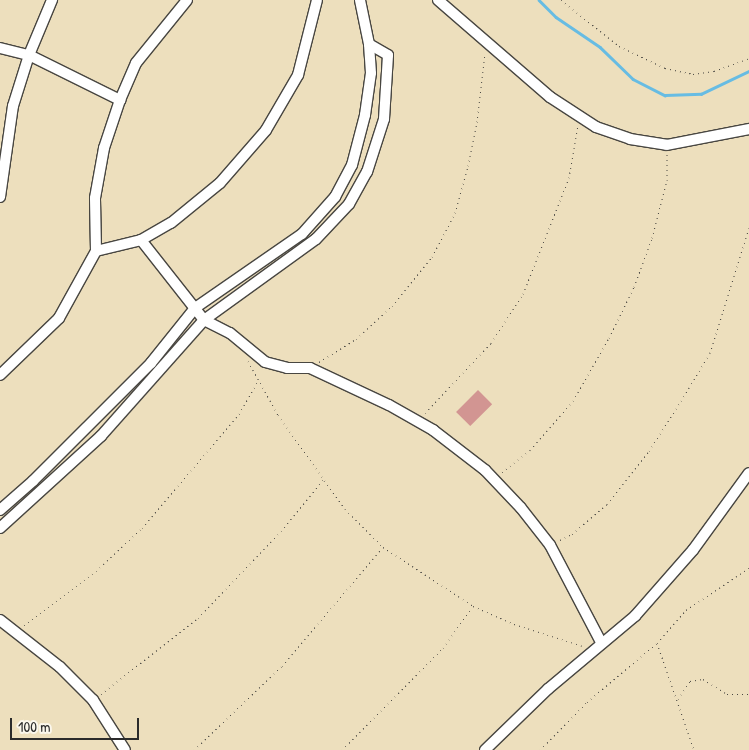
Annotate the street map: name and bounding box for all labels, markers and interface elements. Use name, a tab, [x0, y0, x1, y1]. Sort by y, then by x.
scale bar	[12, 708, 141, 740]
text: 100 m	[18, 716, 51, 737]

